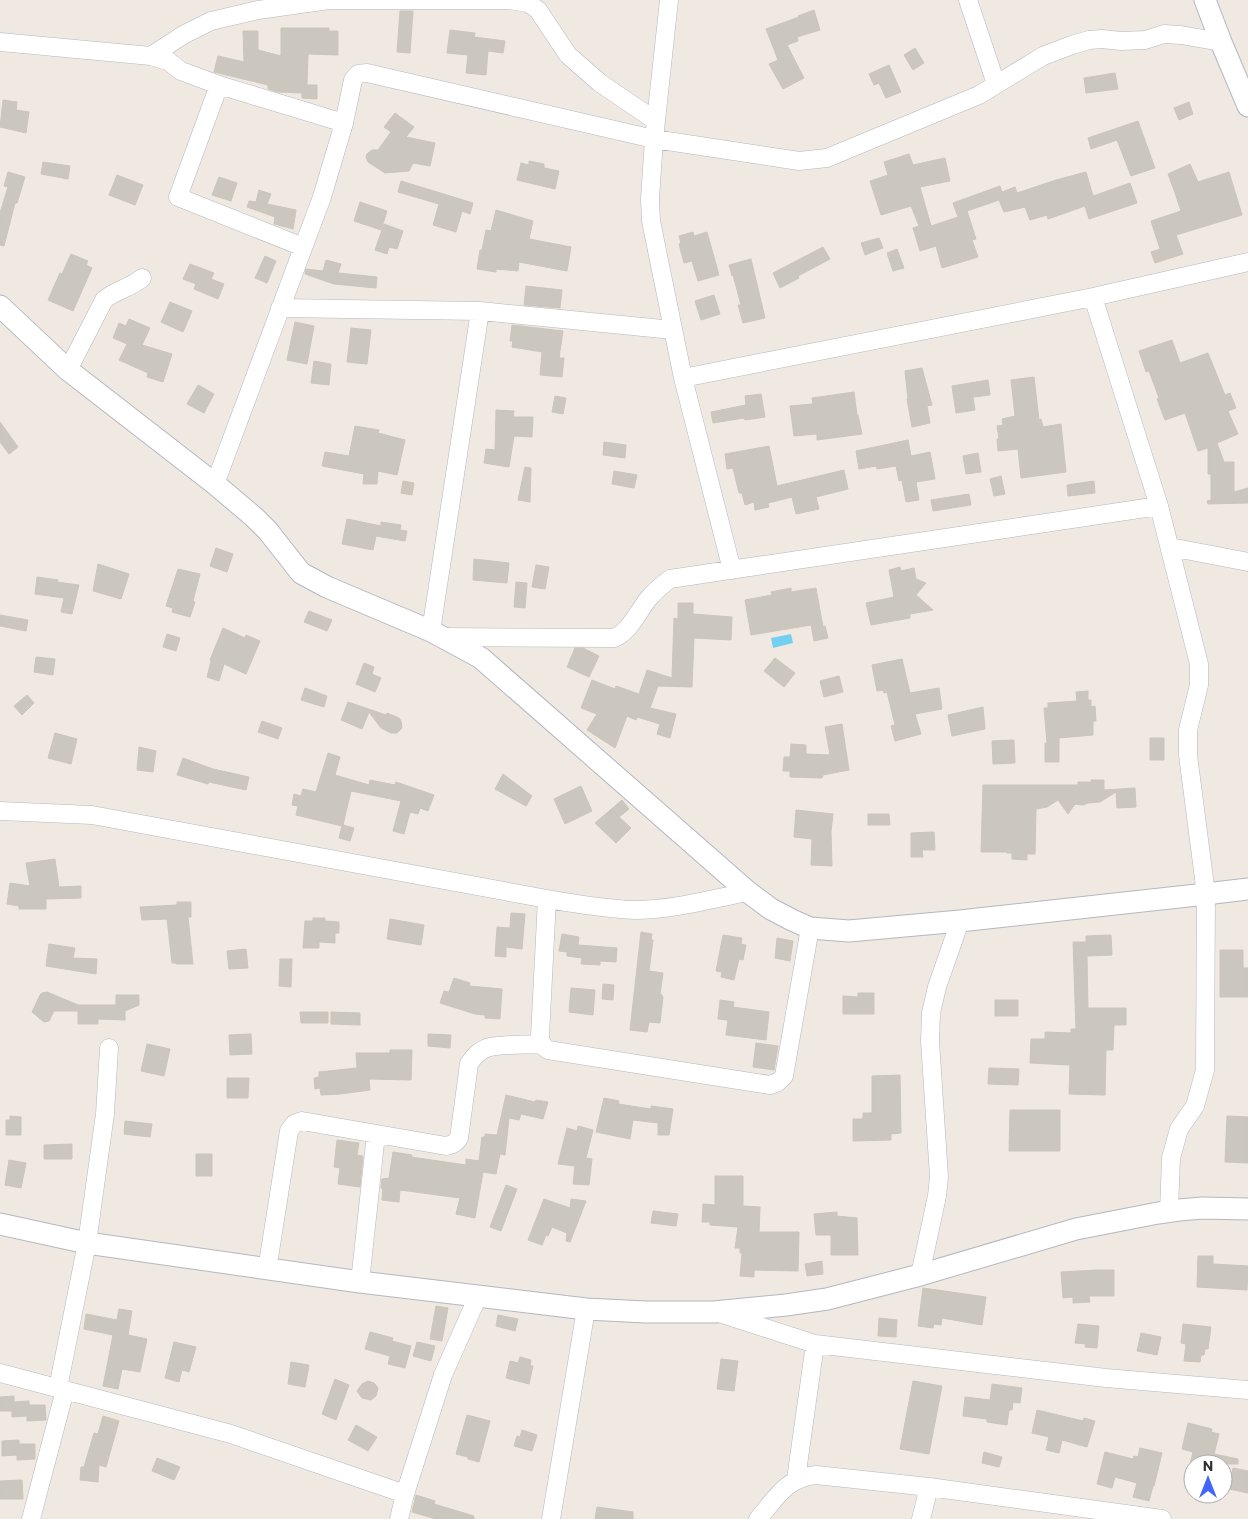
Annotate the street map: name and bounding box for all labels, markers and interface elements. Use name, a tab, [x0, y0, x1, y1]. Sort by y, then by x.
north arrow	[1183, 1454, 1233, 1504]
text: N	[1203, 1457, 1213, 1474]

